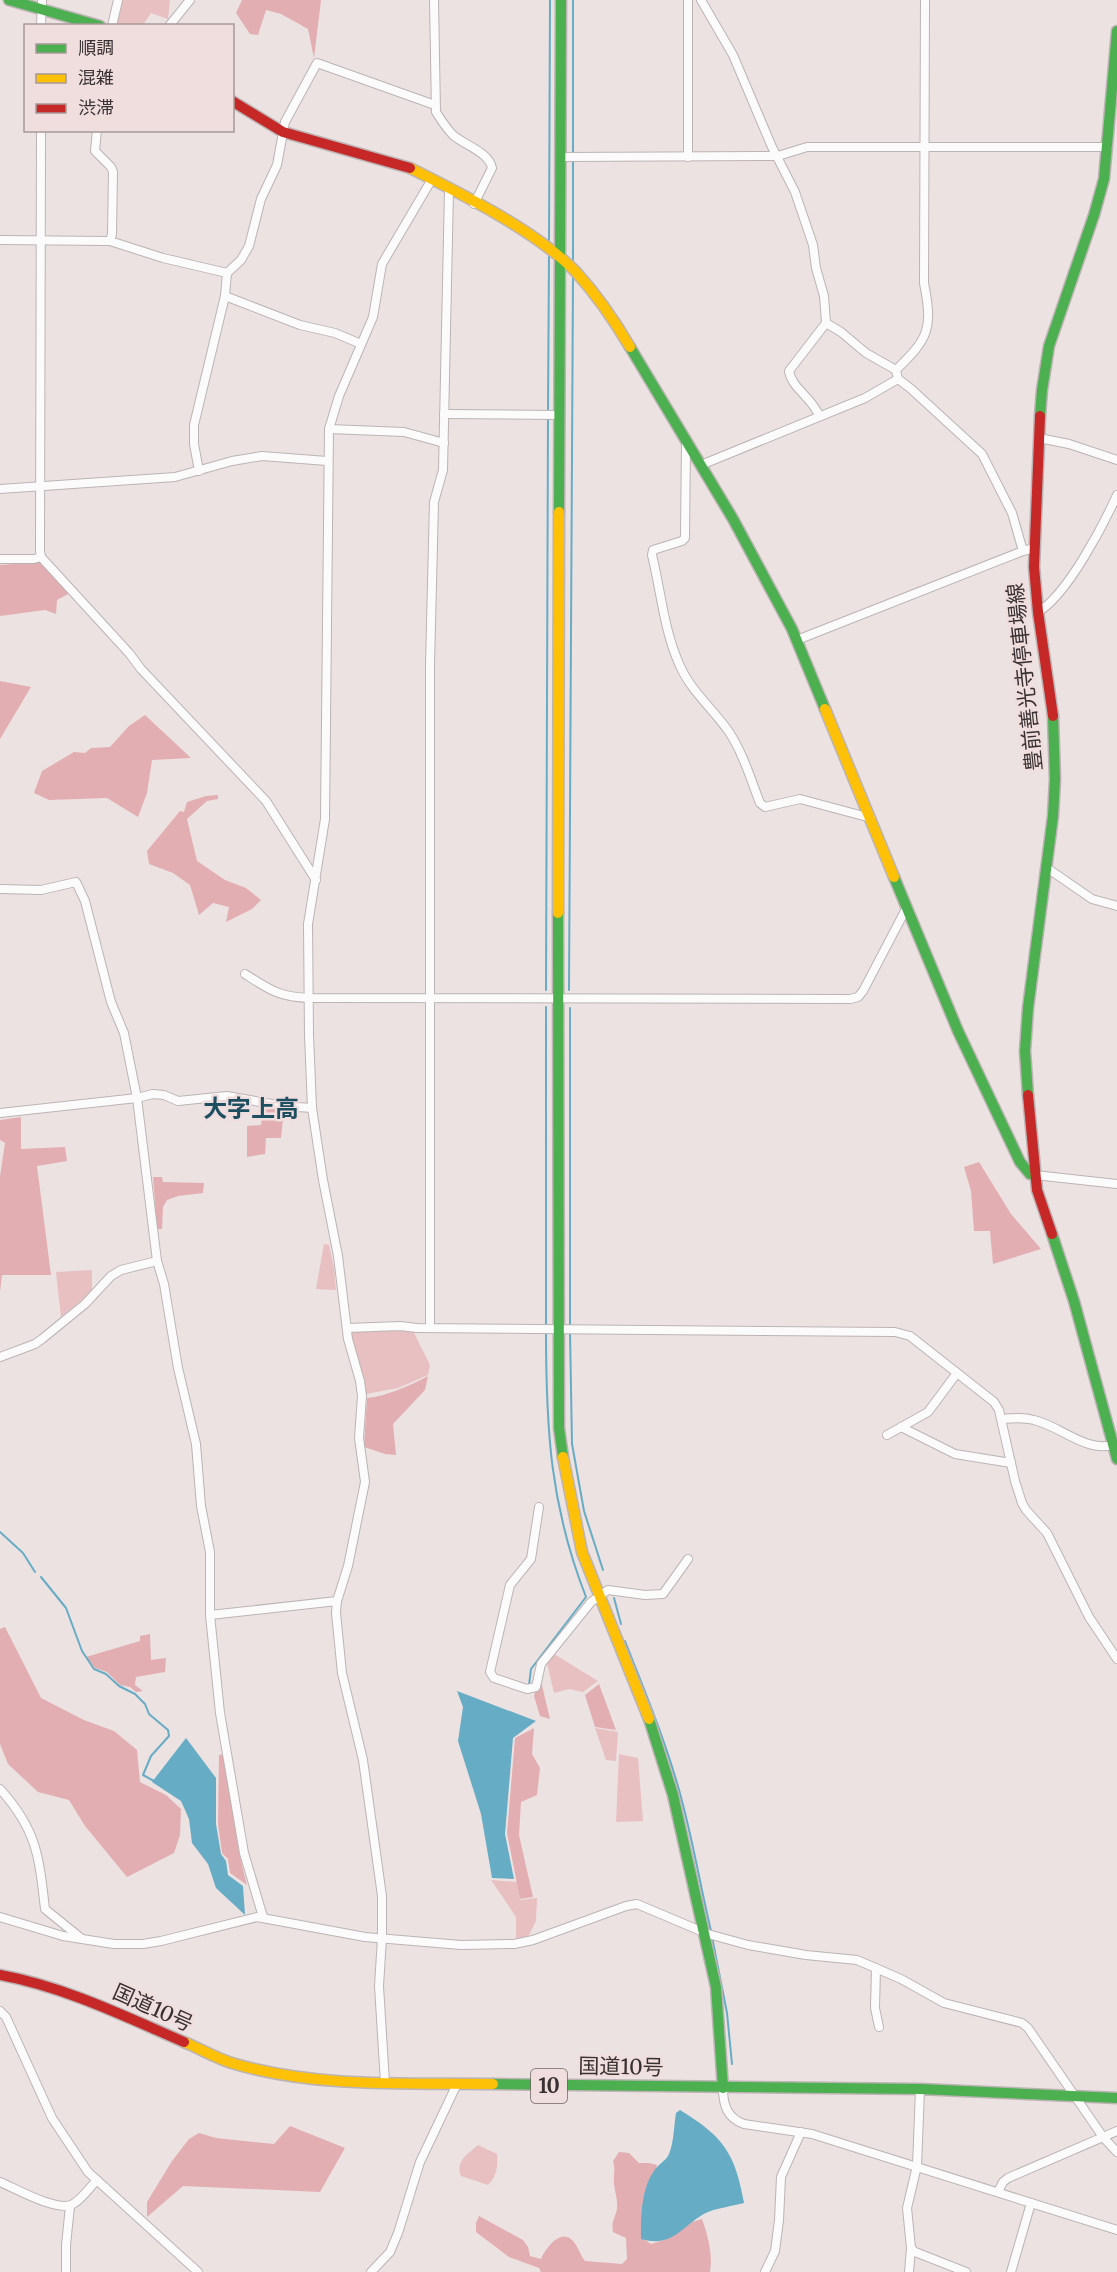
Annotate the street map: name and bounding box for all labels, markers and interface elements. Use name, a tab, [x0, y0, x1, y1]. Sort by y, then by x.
legend	[24, 24, 234, 132]
text: 順調	[78, 36, 114, 59]
text: 混雑	[78, 66, 114, 89]
text: 渋滞	[78, 96, 114, 119]
street label: 豊前善光寺停車場線	[1001, 582, 1048, 772]
district label: 大字上高	[203, 1093, 299, 1124]
street label: 国道10号	[109, 1978, 198, 2037]
street label: 国道10号	[578, 2052, 664, 2081]
road number: 10	[531, 2069, 567, 2103]

